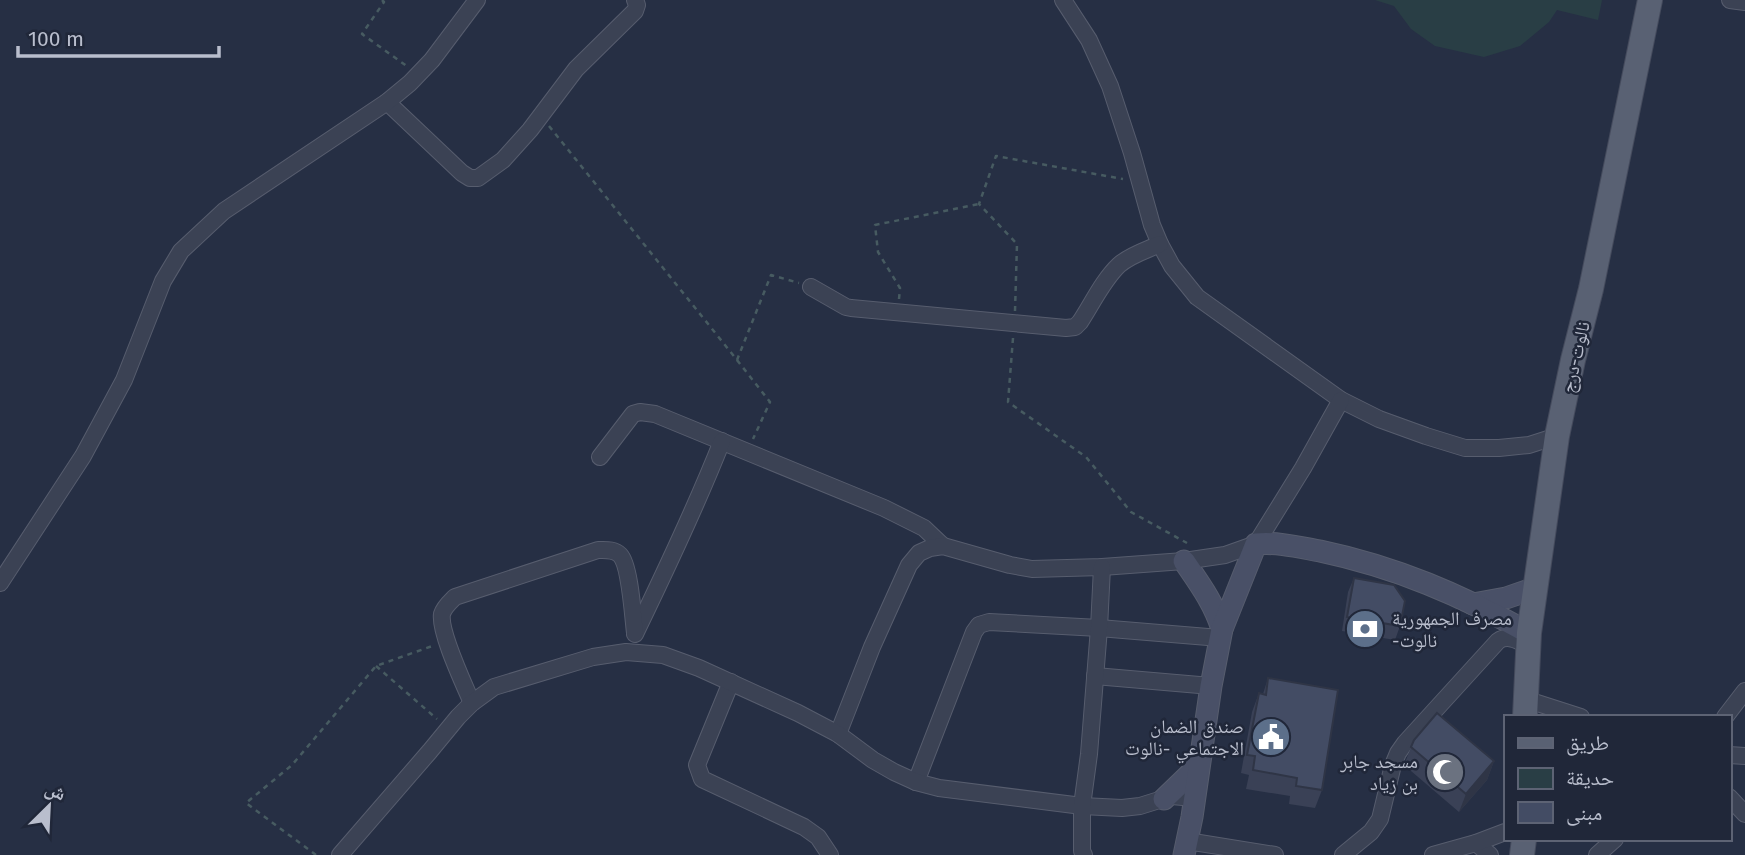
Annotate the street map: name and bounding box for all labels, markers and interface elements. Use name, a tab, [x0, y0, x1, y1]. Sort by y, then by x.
scale bar	[18, 14, 219, 58]
text: 100 m	[28, 26, 84, 52]
street label: نالوت-درج	[1556, 319, 1595, 395]
place label: مصرف الجمهورية -نالوت	[1392, 607, 1512, 652]
bank icon: مصرف الجمهورية -نالوت	[1344, 608, 1386, 650]
place label: صندق الضمان الاجتماعي -نالوت	[1125, 715, 1244, 764]
legend	[1504, 715, 1731, 841]
public building icon: صندق الضمان الاجتماعي -نالوت	[1250, 716, 1292, 758]
text: طريق	[1566, 730, 1609, 756]
place label: مسجد جابر بن زياد	[1339, 750, 1418, 795]
mosque icon: مسجد جابر بن زياد	[1424, 751, 1466, 793]
text: حديقة	[1566, 765, 1614, 791]
north arrow	[14, 771, 84, 841]
text: ش	[42, 776, 70, 806]
text: مبنى	[1566, 800, 1602, 826]

